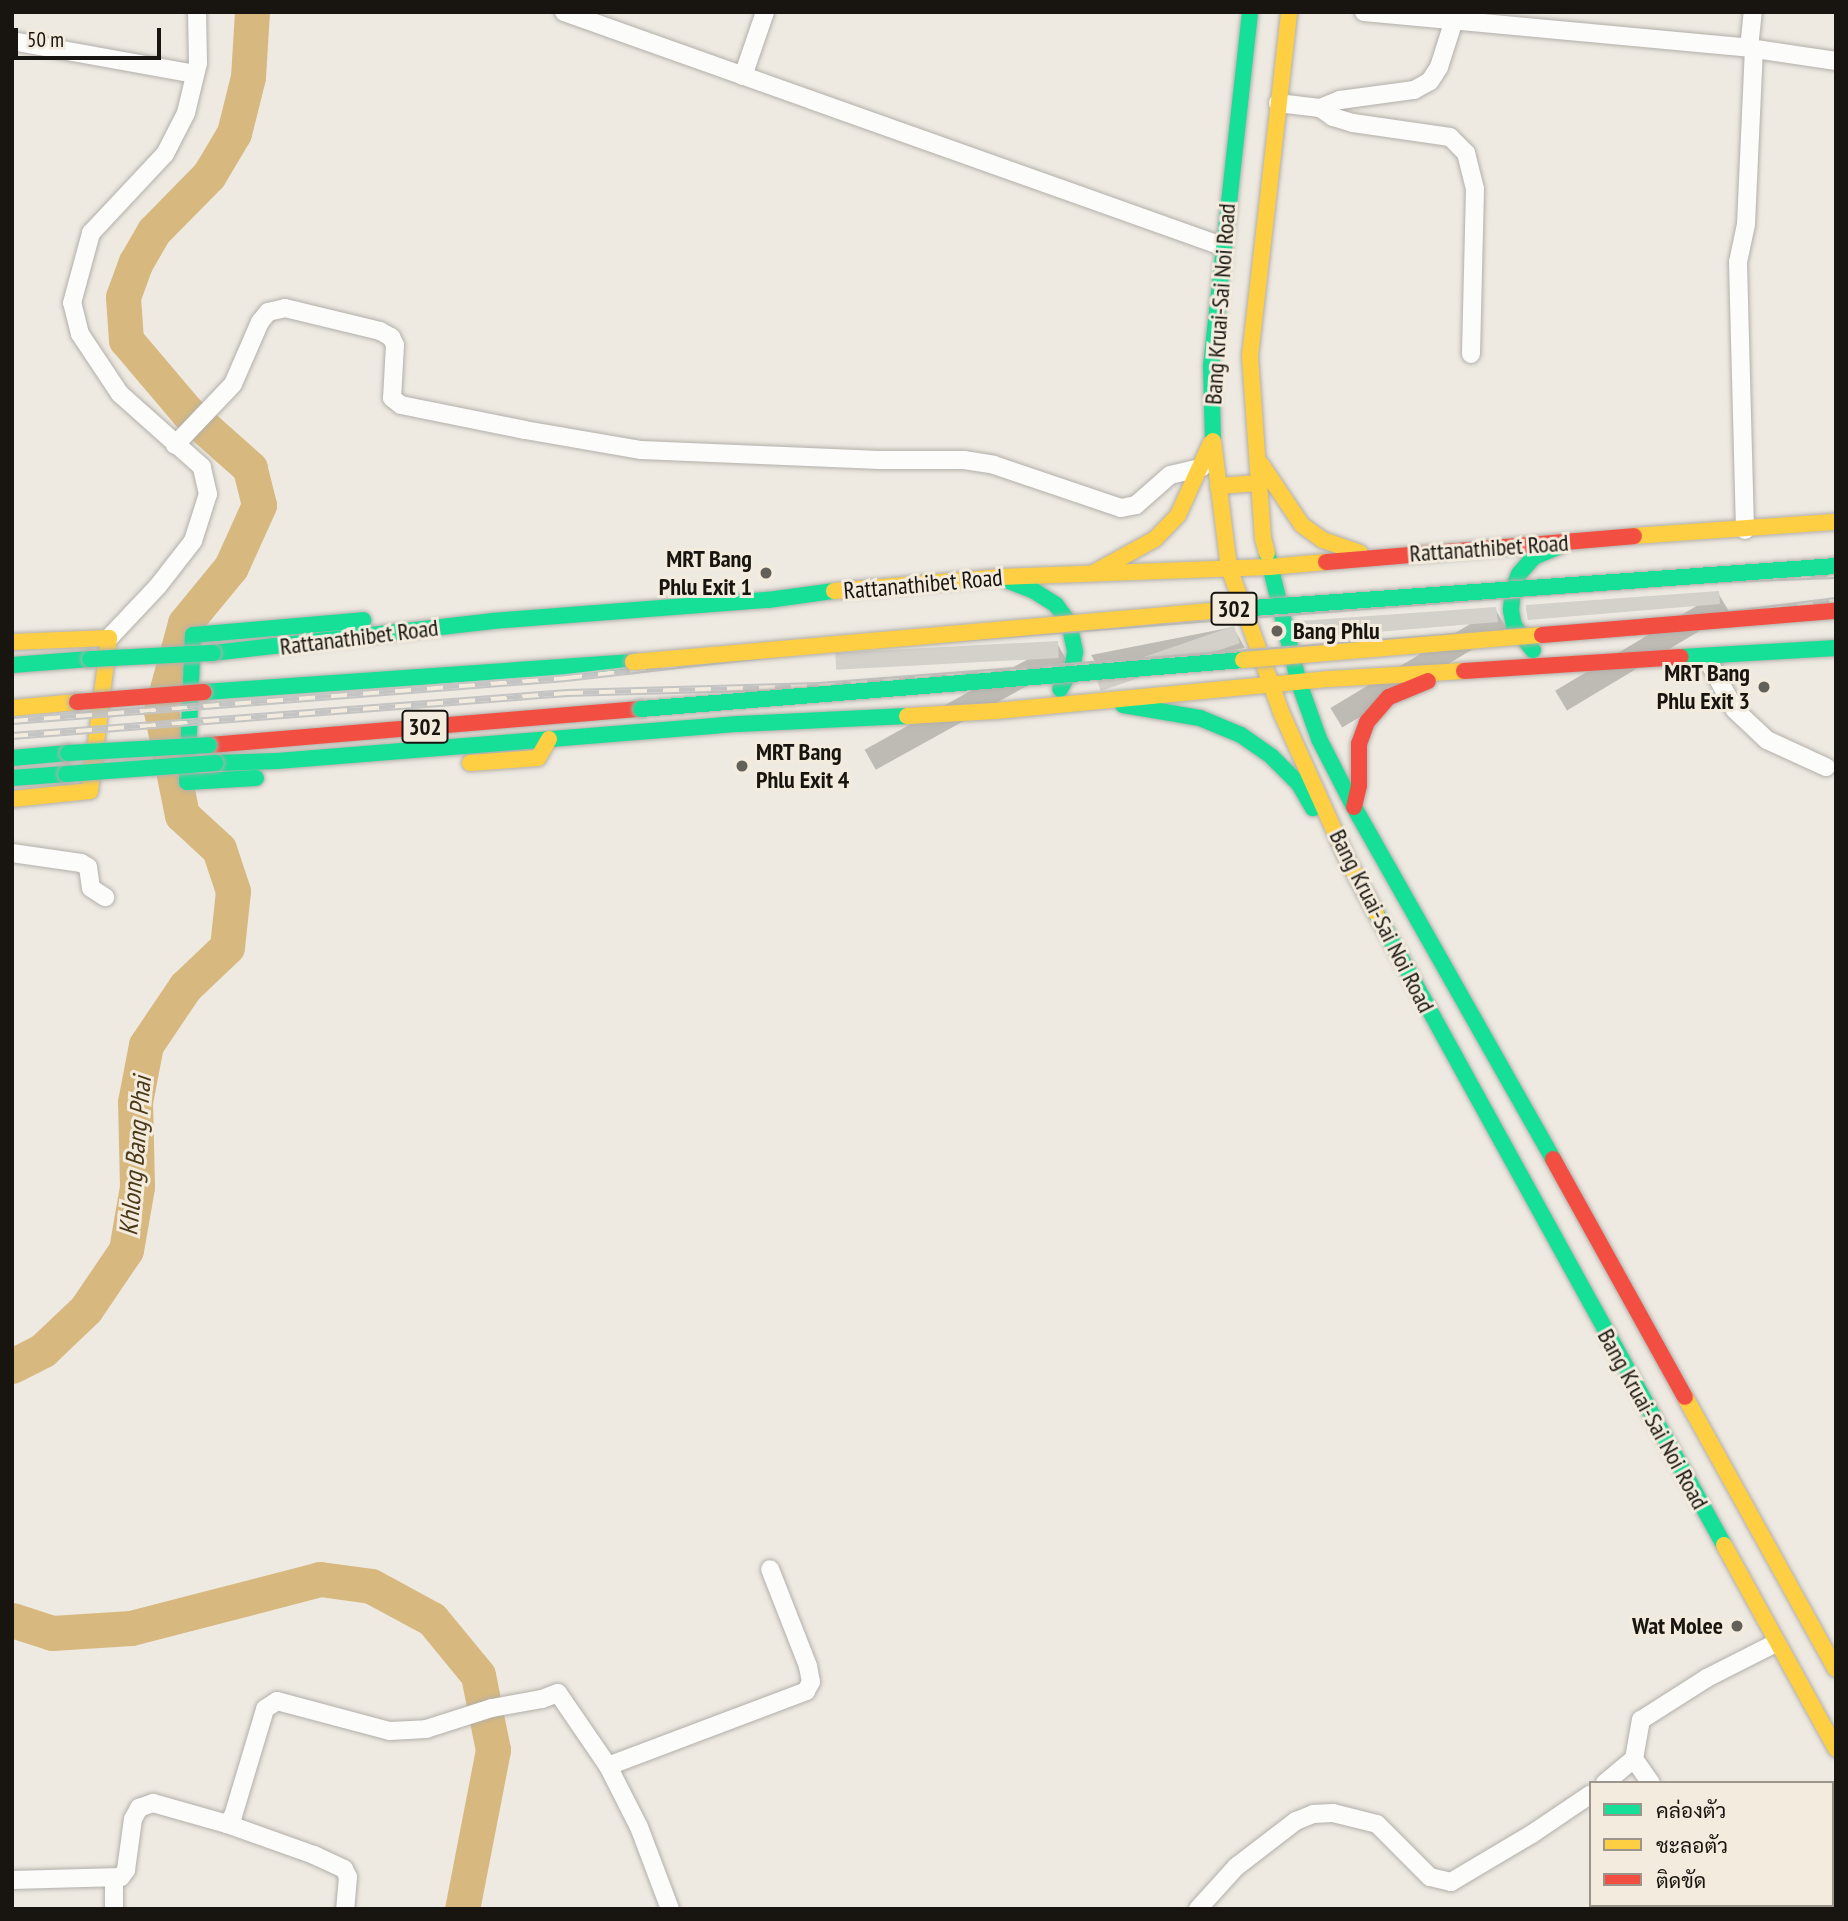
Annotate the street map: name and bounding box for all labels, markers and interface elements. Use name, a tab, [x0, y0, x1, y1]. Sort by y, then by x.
scale bar	[18, 14, 164, 58]
text: 50 m	[27, 26, 64, 53]
street label: Bang Kruai-Sai Noi Road	[1199, 202, 1241, 406]
street label: Rattanathibet Road	[1408, 528, 1570, 568]
place label: MRT Bang Phlu Exit 1	[659, 545, 752, 601]
street label: Rattanathibet Road	[842, 563, 1004, 605]
marker: MRT Bang Phlu Exit 1	[758, 565, 774, 581]
road number: 302	[1210, 590, 1258, 628]
street label: Rattanathibet Road	[278, 613, 440, 661]
place label: Bang Phlu	[1293, 617, 1380, 645]
marker: Bang Phlu	[1267, 621, 1287, 641]
place label: MRT Bang Phlu Exit 3	[1657, 659, 1750, 715]
marker: MRT Bang Phlu Exit 3	[1756, 679, 1772, 695]
road number: 302	[400, 708, 450, 747]
place label: MRT Bang Phlu Exit 4	[756, 738, 849, 794]
marker: MRT Bang Phlu Exit 4	[734, 758, 750, 774]
street label: Bang Kruai-Sai Noi Road	[1323, 825, 1441, 1017]
water label: Khlong Bang Phai	[112, 1075, 158, 1237]
street label: Bang Kruai-Sai Noi Road	[1592, 1324, 1714, 1514]
place label: Wat Molee	[1632, 1612, 1723, 1640]
marker: Wat Molee	[1729, 1618, 1745, 1634]
legend	[1589, 1781, 1834, 1907]
text: คล่องตัว	[1656, 1797, 1726, 1824]
text: ชะลอตัว	[1656, 1832, 1728, 1859]
text: ติดขัด	[1656, 1867, 1706, 1894]

